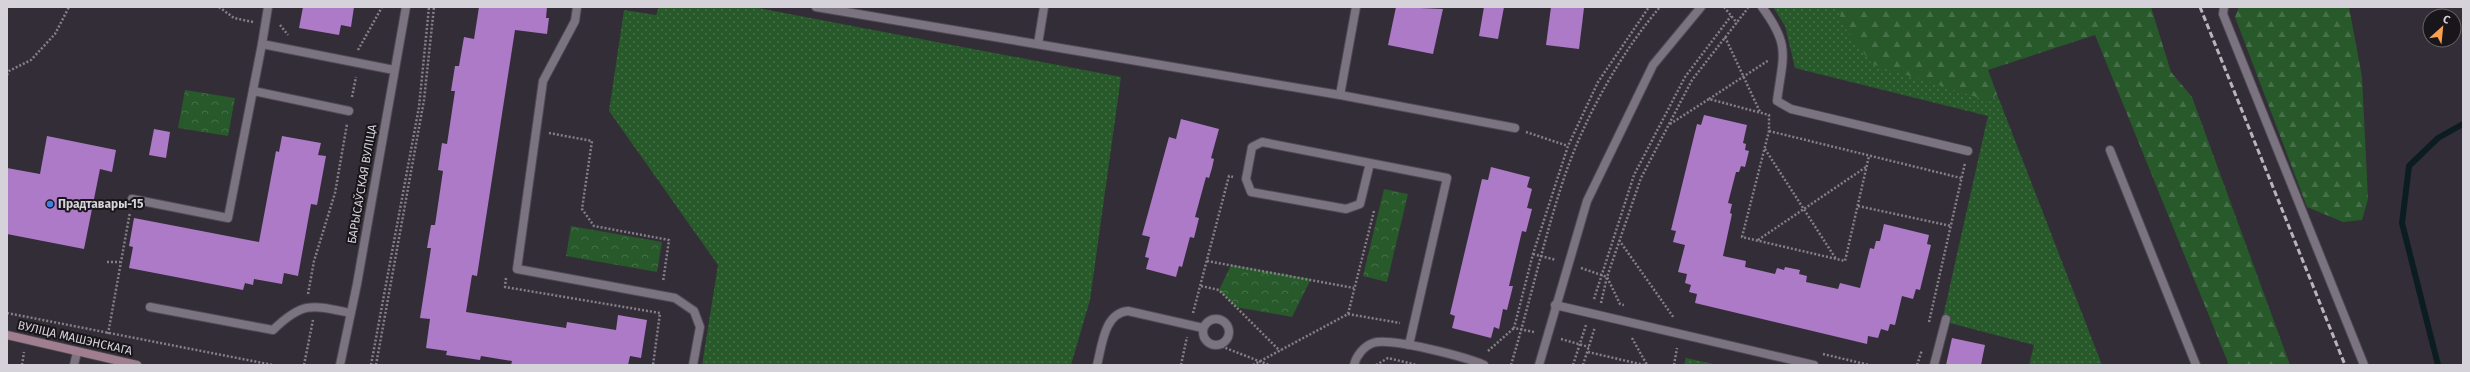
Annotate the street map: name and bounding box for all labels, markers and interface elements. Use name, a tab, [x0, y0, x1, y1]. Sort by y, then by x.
north arrow	[2422, 8, 2462, 48]
text: С	[2441, 12, 2453, 27]
street label: БАРЫСАЎСКАЯ ВУЛІЦА	[344, 123, 379, 245]
place label: Прадтавары-15	[58, 197, 144, 211]
marker: Прадтавары-15	[45, 199, 55, 209]
street label: ВУЛІЦА МАШЭНСКАГА	[16, 318, 134, 358]

